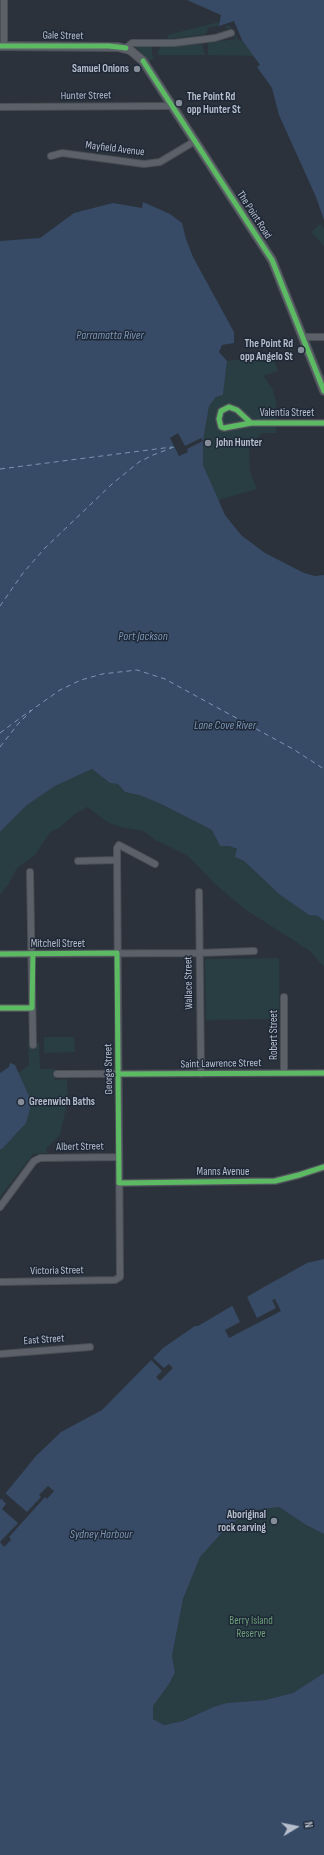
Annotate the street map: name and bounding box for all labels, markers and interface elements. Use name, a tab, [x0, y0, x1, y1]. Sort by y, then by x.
street label: Gale Street	[42, 29, 84, 43]
place label: Samuel Onions	[72, 62, 129, 76]
marker: Samuel Onions	[132, 64, 142, 74]
street label: Hunter Street	[61, 89, 111, 103]
place label: The Point Rd opp Hunter St	[187, 90, 241, 116]
marker: The Point Rd opp Hunter St	[174, 98, 184, 108]
street label: Mayfield Avenue	[85, 139, 145, 159]
street label: The Point Road	[234, 188, 274, 242]
water label: Parramatta River	[76, 329, 144, 343]
place label: The Point Rd opp Angelo St	[240, 337, 293, 363]
marker: The Point Rd opp Angelo St	[296, 345, 306, 355]
street label: Valentia Street	[260, 406, 314, 420]
place label: John Hunter	[216, 436, 262, 450]
marker: John Hunter	[203, 438, 213, 448]
water label: Port Jackson	[118, 630, 168, 644]
water label: Lane Cove River	[194, 719, 256, 733]
street label: Mitchell Street	[31, 937, 85, 951]
street label: Wallace Street	[182, 956, 196, 1010]
street label: Robert Street	[267, 1010, 281, 1060]
street label: George Street	[102, 1043, 116, 1095]
street label: Saint Lawrence Street	[180, 1057, 262, 1071]
place label: Greenwich Baths	[29, 1095, 95, 1109]
marker: Greenwich Baths	[16, 1097, 26, 1107]
street label: Albert Street	[56, 1140, 104, 1154]
street label: Manns Avenue	[197, 1165, 249, 1179]
street label: Victoria Street	[30, 1264, 84, 1278]
street label: East Street	[23, 1332, 65, 1348]
place label: Aboriginal rock carving	[218, 1508, 266, 1534]
marker: Aboriginal rock carving	[269, 1516, 279, 1526]
water label: Sydney Harbour	[70, 1528, 132, 1542]
park label: Berry Island Reserve	[229, 1614, 273, 1640]
north arrow	[276, 1807, 316, 1847]
text: N	[301, 1821, 315, 1829]

